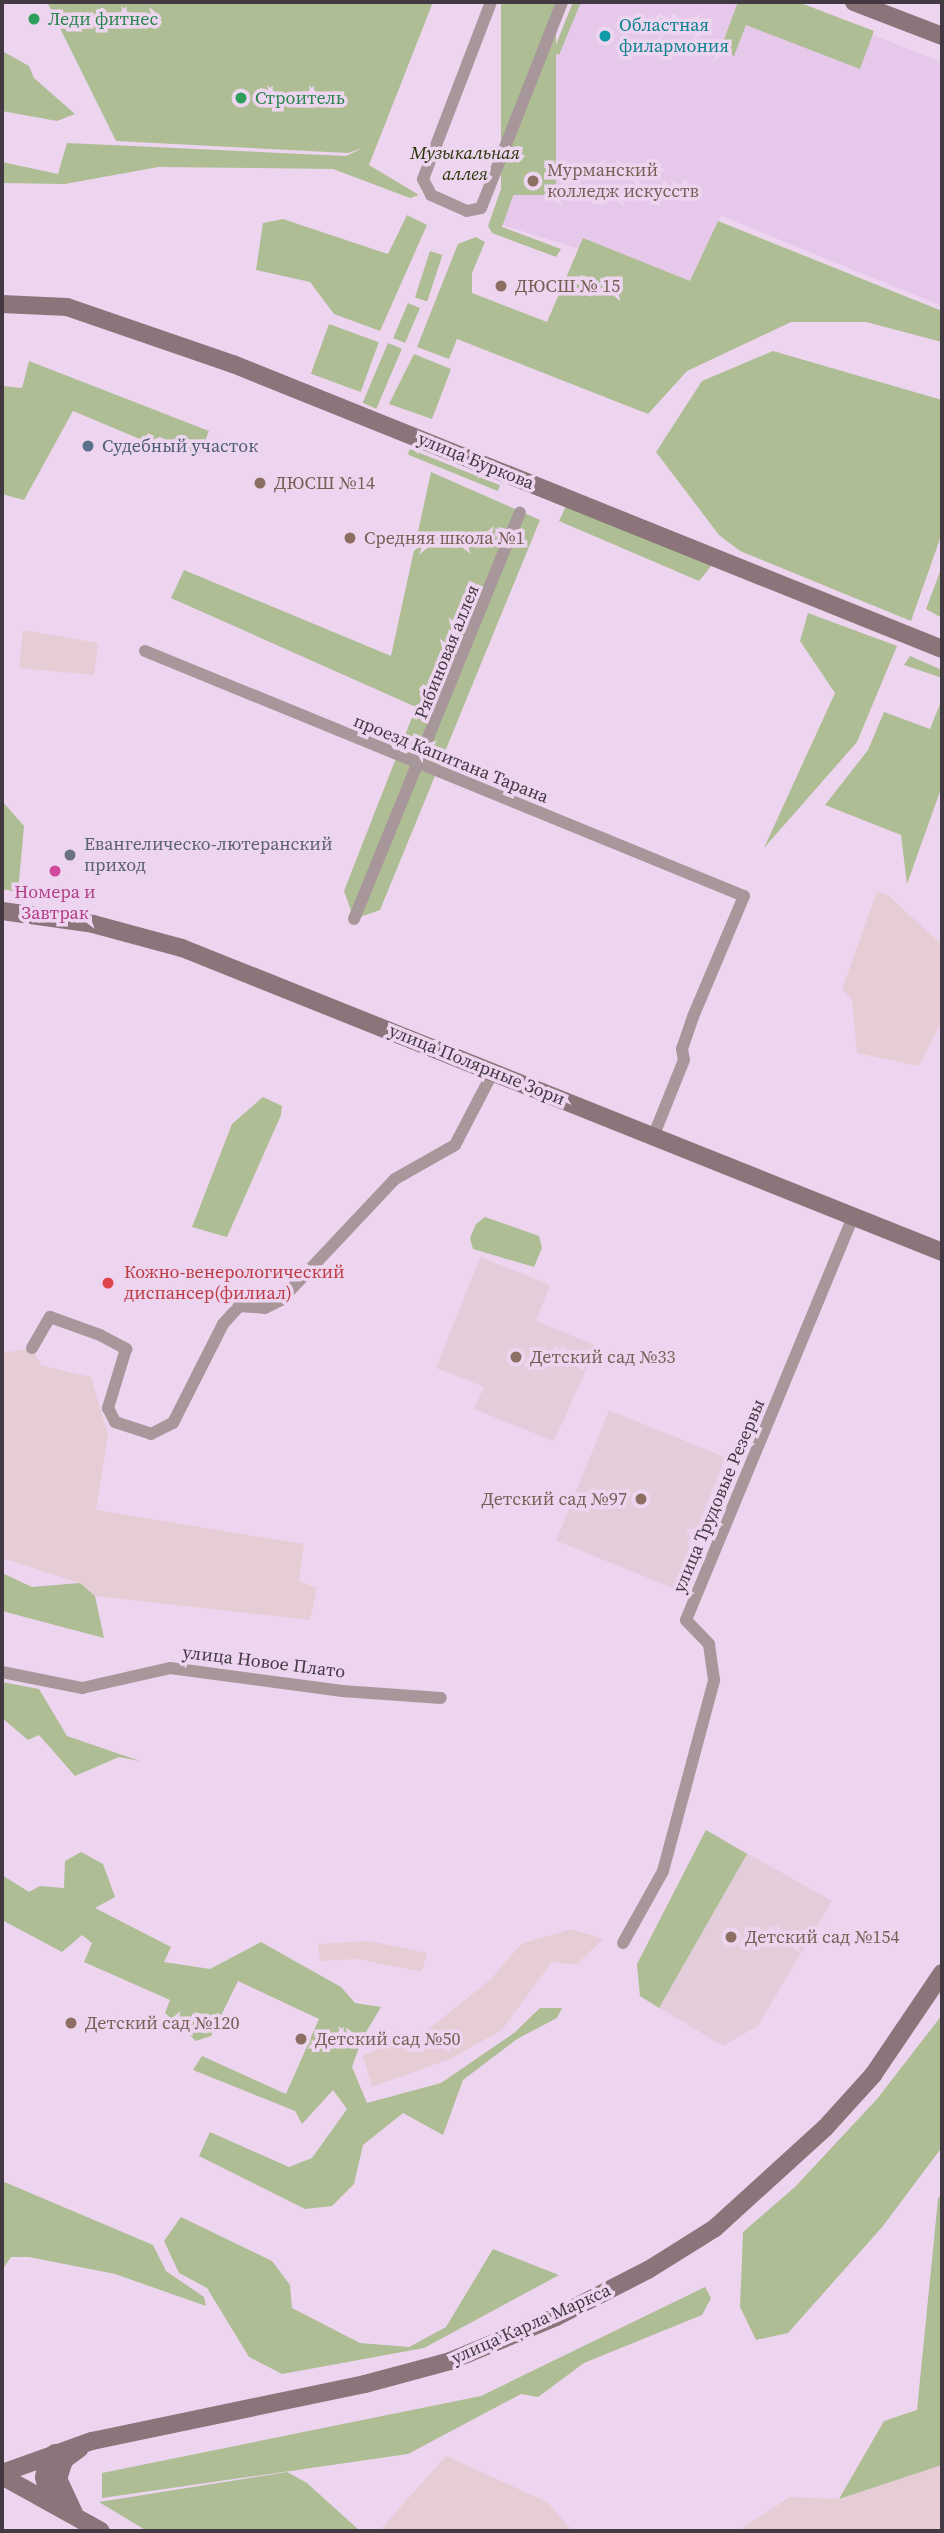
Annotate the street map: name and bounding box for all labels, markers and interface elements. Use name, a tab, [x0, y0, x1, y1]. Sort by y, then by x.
place label: Леди фитнес	[48, 8, 158, 30]
marker: Леди фитнес	[26, 11, 42, 27]
place label: Областная филармония	[619, 15, 729, 58]
marker: Областная филармония	[597, 28, 613, 44]
place label: Строитель	[255, 87, 345, 109]
marker: Строитель	[233, 90, 249, 106]
park label: Музыкальная аллея	[410, 143, 520, 186]
place label: Мурманский колледж искусств	[547, 160, 699, 202]
marker: Мурманский колледж искусств	[525, 173, 541, 189]
place label: ДЮСШ № 15	[515, 275, 620, 297]
marker: ДЮСШ № 15	[493, 278, 509, 294]
street label: улица Буркова	[415, 428, 537, 494]
place label: Судебный участок	[102, 435, 258, 457]
marker: Судебный участок	[80, 438, 96, 454]
place label: ДЮСШ №14	[274, 472, 375, 494]
marker: ДЮСШ №14	[252, 475, 268, 491]
place label: Средняя школа №1	[364, 527, 525, 549]
marker: Средняя школа №1	[342, 530, 358, 546]
street label: Рябиновая аллея	[410, 582, 484, 722]
street label: проезд Капитана Тарана	[350, 710, 552, 808]
place label: Евангелическо-лютеранский приход	[84, 834, 333, 876]
marker: Евангелическо-лютеранский приход	[62, 847, 78, 863]
marker: Номера и Завтрак	[47, 863, 63, 879]
place label: Номера и Завтрак	[14, 882, 96, 924]
street label: улица Полярные Зори	[386, 1020, 568, 1110]
place label: Кожно-венерологический диспансер(филиал)	[124, 1262, 345, 1304]
marker: Кожно-венерологический диспансер(филиал)	[98, 1273, 118, 1293]
place label: Детский сад №33	[530, 1346, 676, 1368]
marker: Детский сад №33	[508, 1349, 524, 1365]
street label: улица Трудовые Резервы	[668, 1396, 770, 1596]
place label: Детский сад №97	[481, 1488, 627, 1510]
marker: Детский сад №97	[633, 1491, 649, 1507]
street label: улица Новое Плато	[181, 1641, 347, 1683]
place label: Детский сад №154	[745, 1926, 900, 1948]
marker: Детский сад №154	[723, 1929, 739, 1945]
place label: Детский сад №120	[85, 2012, 240, 2034]
marker: Детский сад №120	[63, 2015, 79, 2031]
place label: Детский сад №50	[315, 2028, 461, 2050]
marker: Детский сад №50	[293, 2031, 309, 2047]
street label: улица Карла Маркса	[448, 2279, 614, 2369]

